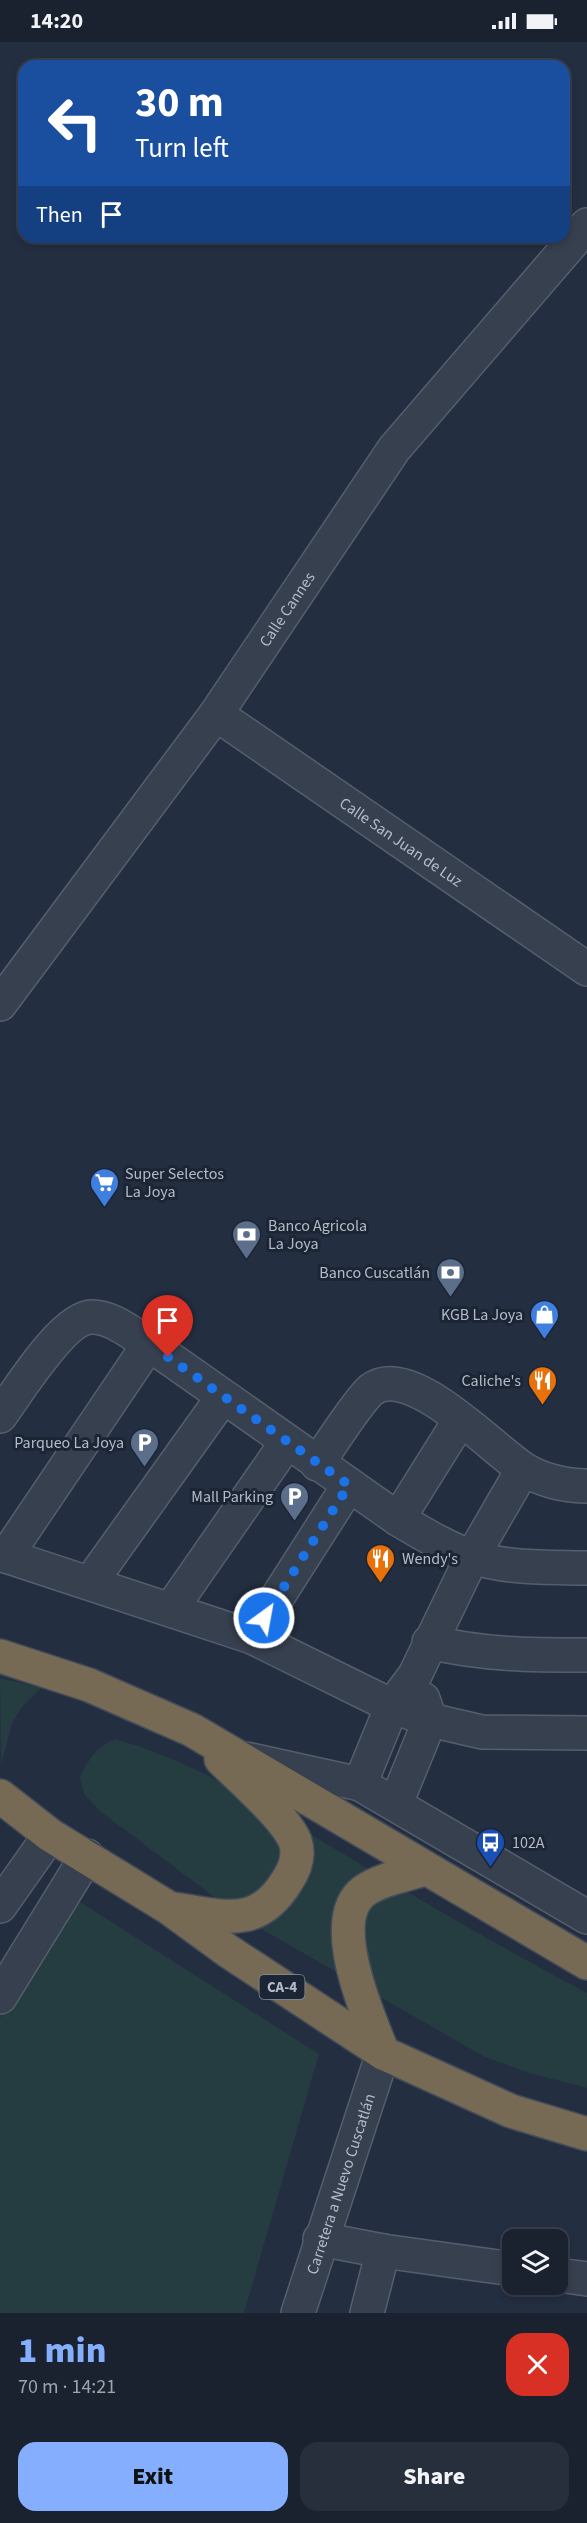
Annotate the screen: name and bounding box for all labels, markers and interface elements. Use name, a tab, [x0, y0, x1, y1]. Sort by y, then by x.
text: 14:20	[30, 5, 83, 37]
text: 30 m	[135, 73, 224, 133]
icon: left	[36, 84, 114, 162]
text: Turn left	[135, 129, 229, 168]
icon: arrive	[95, 198, 128, 231]
text: Then	[36, 199, 83, 231]
street label: Calle Cannes	[254, 568, 321, 651]
street label: Calle San Juan de Luz	[335, 792, 467, 892]
place label: Super Selectos La Joya	[125, 1163, 224, 1203]
supermarket icon: Super Selectos La Joya	[88, 1166, 120, 1208]
place label: Banco Agricola La Joya	[268, 1215, 367, 1255]
bank icon: Banco Agricola La Joya	[231, 1218, 263, 1260]
bank icon: Banco Cuscatlán	[435, 1256, 467, 1298]
place label: Banco Cuscatlán	[319, 1262, 430, 1284]
pin	[142, 1295, 193, 1357]
shop icon: KGB La Joya	[528, 1298, 560, 1340]
icon: arrive	[151, 1304, 184, 1337]
place label: KGB La Joya	[441, 1304, 523, 1326]
restaurant icon: Caliche's	[526, 1364, 558, 1406]
place label: Caliche's	[461, 1370, 521, 1392]
parking icon: Parqueo La Joya	[129, 1426, 161, 1468]
place label: Parqueo La Joya	[14, 1432, 124, 1454]
parking icon: Mall Parking	[278, 1480, 310, 1522]
place label: Mall Parking	[191, 1486, 273, 1508]
restaurant icon: Wendy's	[365, 1542, 397, 1584]
place label: Wendy's	[402, 1548, 458, 1570]
position arrow	[232, 1586, 296, 1650]
bus stop icon: 102A	[475, 1826, 507, 1868]
place label: 102A	[512, 1832, 545, 1854]
road number: CA-4	[260, 1975, 304, 1999]
street label: Carretera a Nuevo Cuscatlán	[301, 2091, 381, 2277]
map controls	[502, 2229, 568, 2295]
button: layers	[502, 2229, 568, 2295]
text: 1 min	[18, 2325, 106, 2376]
button: close	[506, 2333, 569, 2396]
text: 70 m · 14:21	[18, 2373, 116, 2401]
button: Exit	[18, 2442, 288, 2511]
button: Share	[300, 2442, 569, 2511]

